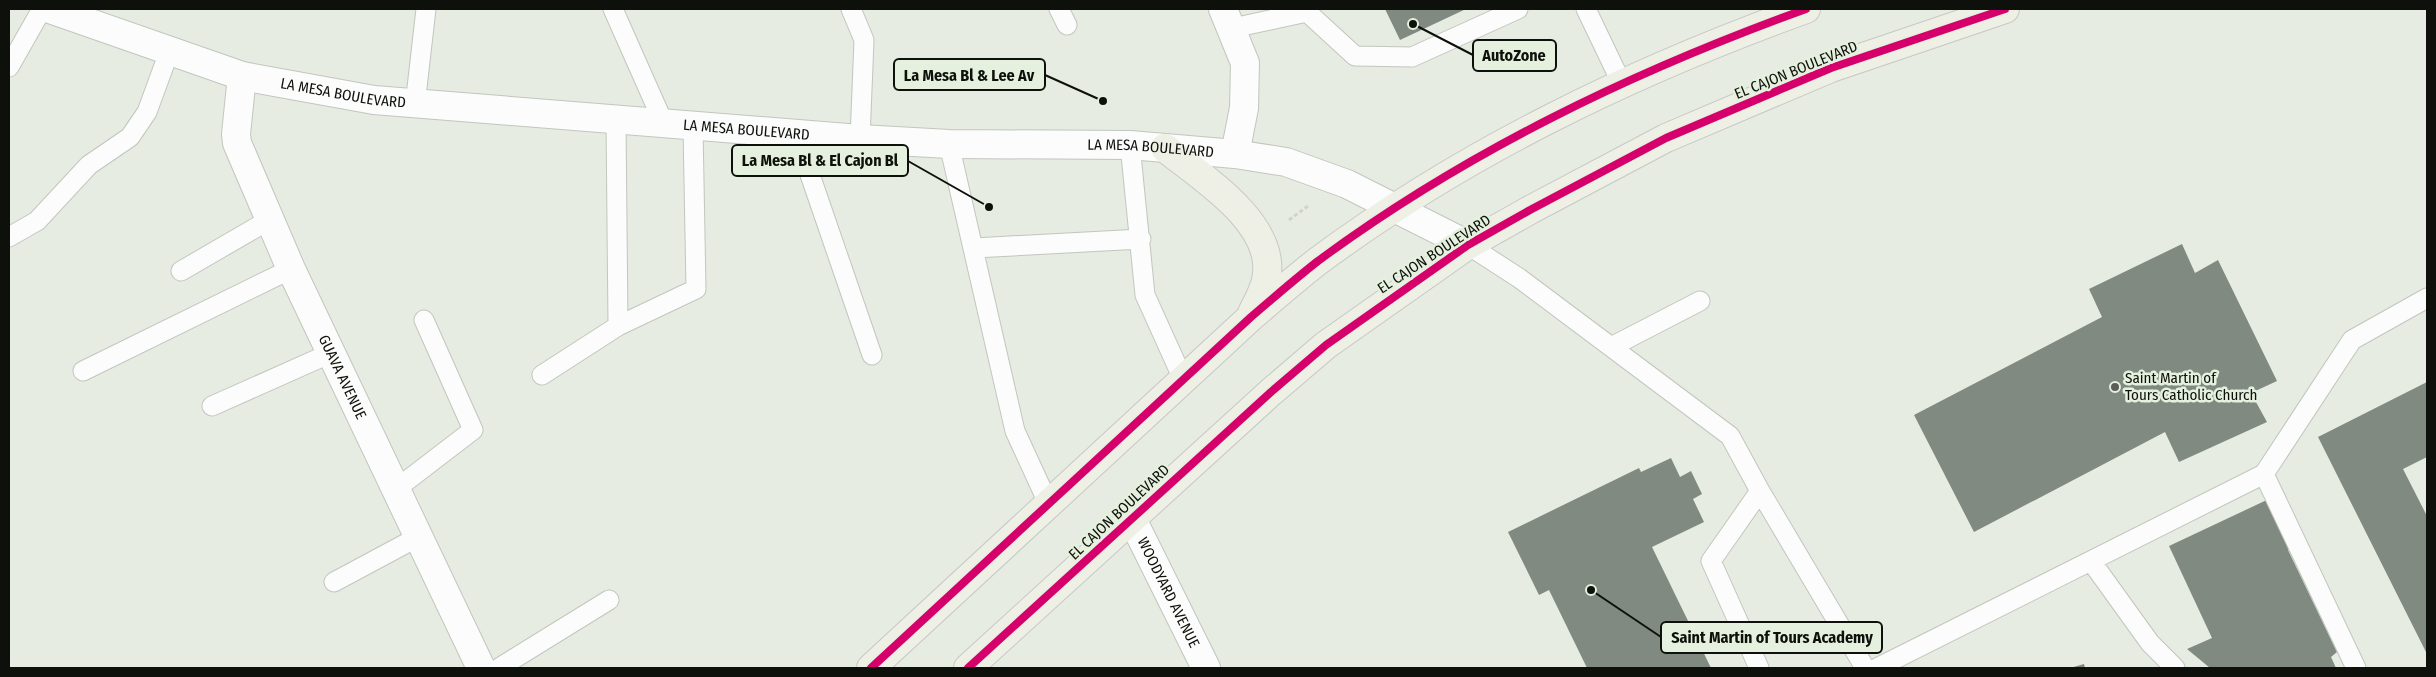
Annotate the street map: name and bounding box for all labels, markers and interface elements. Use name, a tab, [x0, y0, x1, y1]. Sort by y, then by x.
street label: EL CAJON BOULEVARD	[1732, 37, 1860, 103]
callout: AutoZone	[1473, 40, 1556, 71]
text: AutoZone	[1481, 46, 1546, 65]
callout: La Mesa Bl & Lee Av	[894, 59, 1045, 90]
text: La Mesa Bl & Lee Av	[904, 66, 1035, 85]
street label: LA MESA BOULEVARD	[279, 74, 407, 112]
street label: LA MESA BOULEVARD	[682, 116, 810, 144]
street label: LA MESA BOULEVARD	[1087, 136, 1215, 161]
callout: La Mesa Bl & El Cajon Bl	[732, 145, 908, 176]
text: La Mesa Bl & El Cajon Bl	[742, 151, 899, 170]
street label: EL CAJON BOULEVARD	[1374, 211, 1494, 297]
street label: GUAVA AVENUE	[315, 332, 370, 422]
place label: Saint Martin of Tours Catholic Church	[2125, 369, 2257, 404]
marker: Saint Martin of Tours Catholic Church	[2109, 381, 2121, 393]
street label: EL CAJON BOULEVARD	[1065, 461, 1173, 563]
street label: WOODYARD AVENUE	[1134, 534, 1203, 651]
callout: Saint Martin of Tours Academy	[1661, 622, 1882, 653]
text: Saint Martin of Tours Academy	[1671, 628, 1873, 647]

